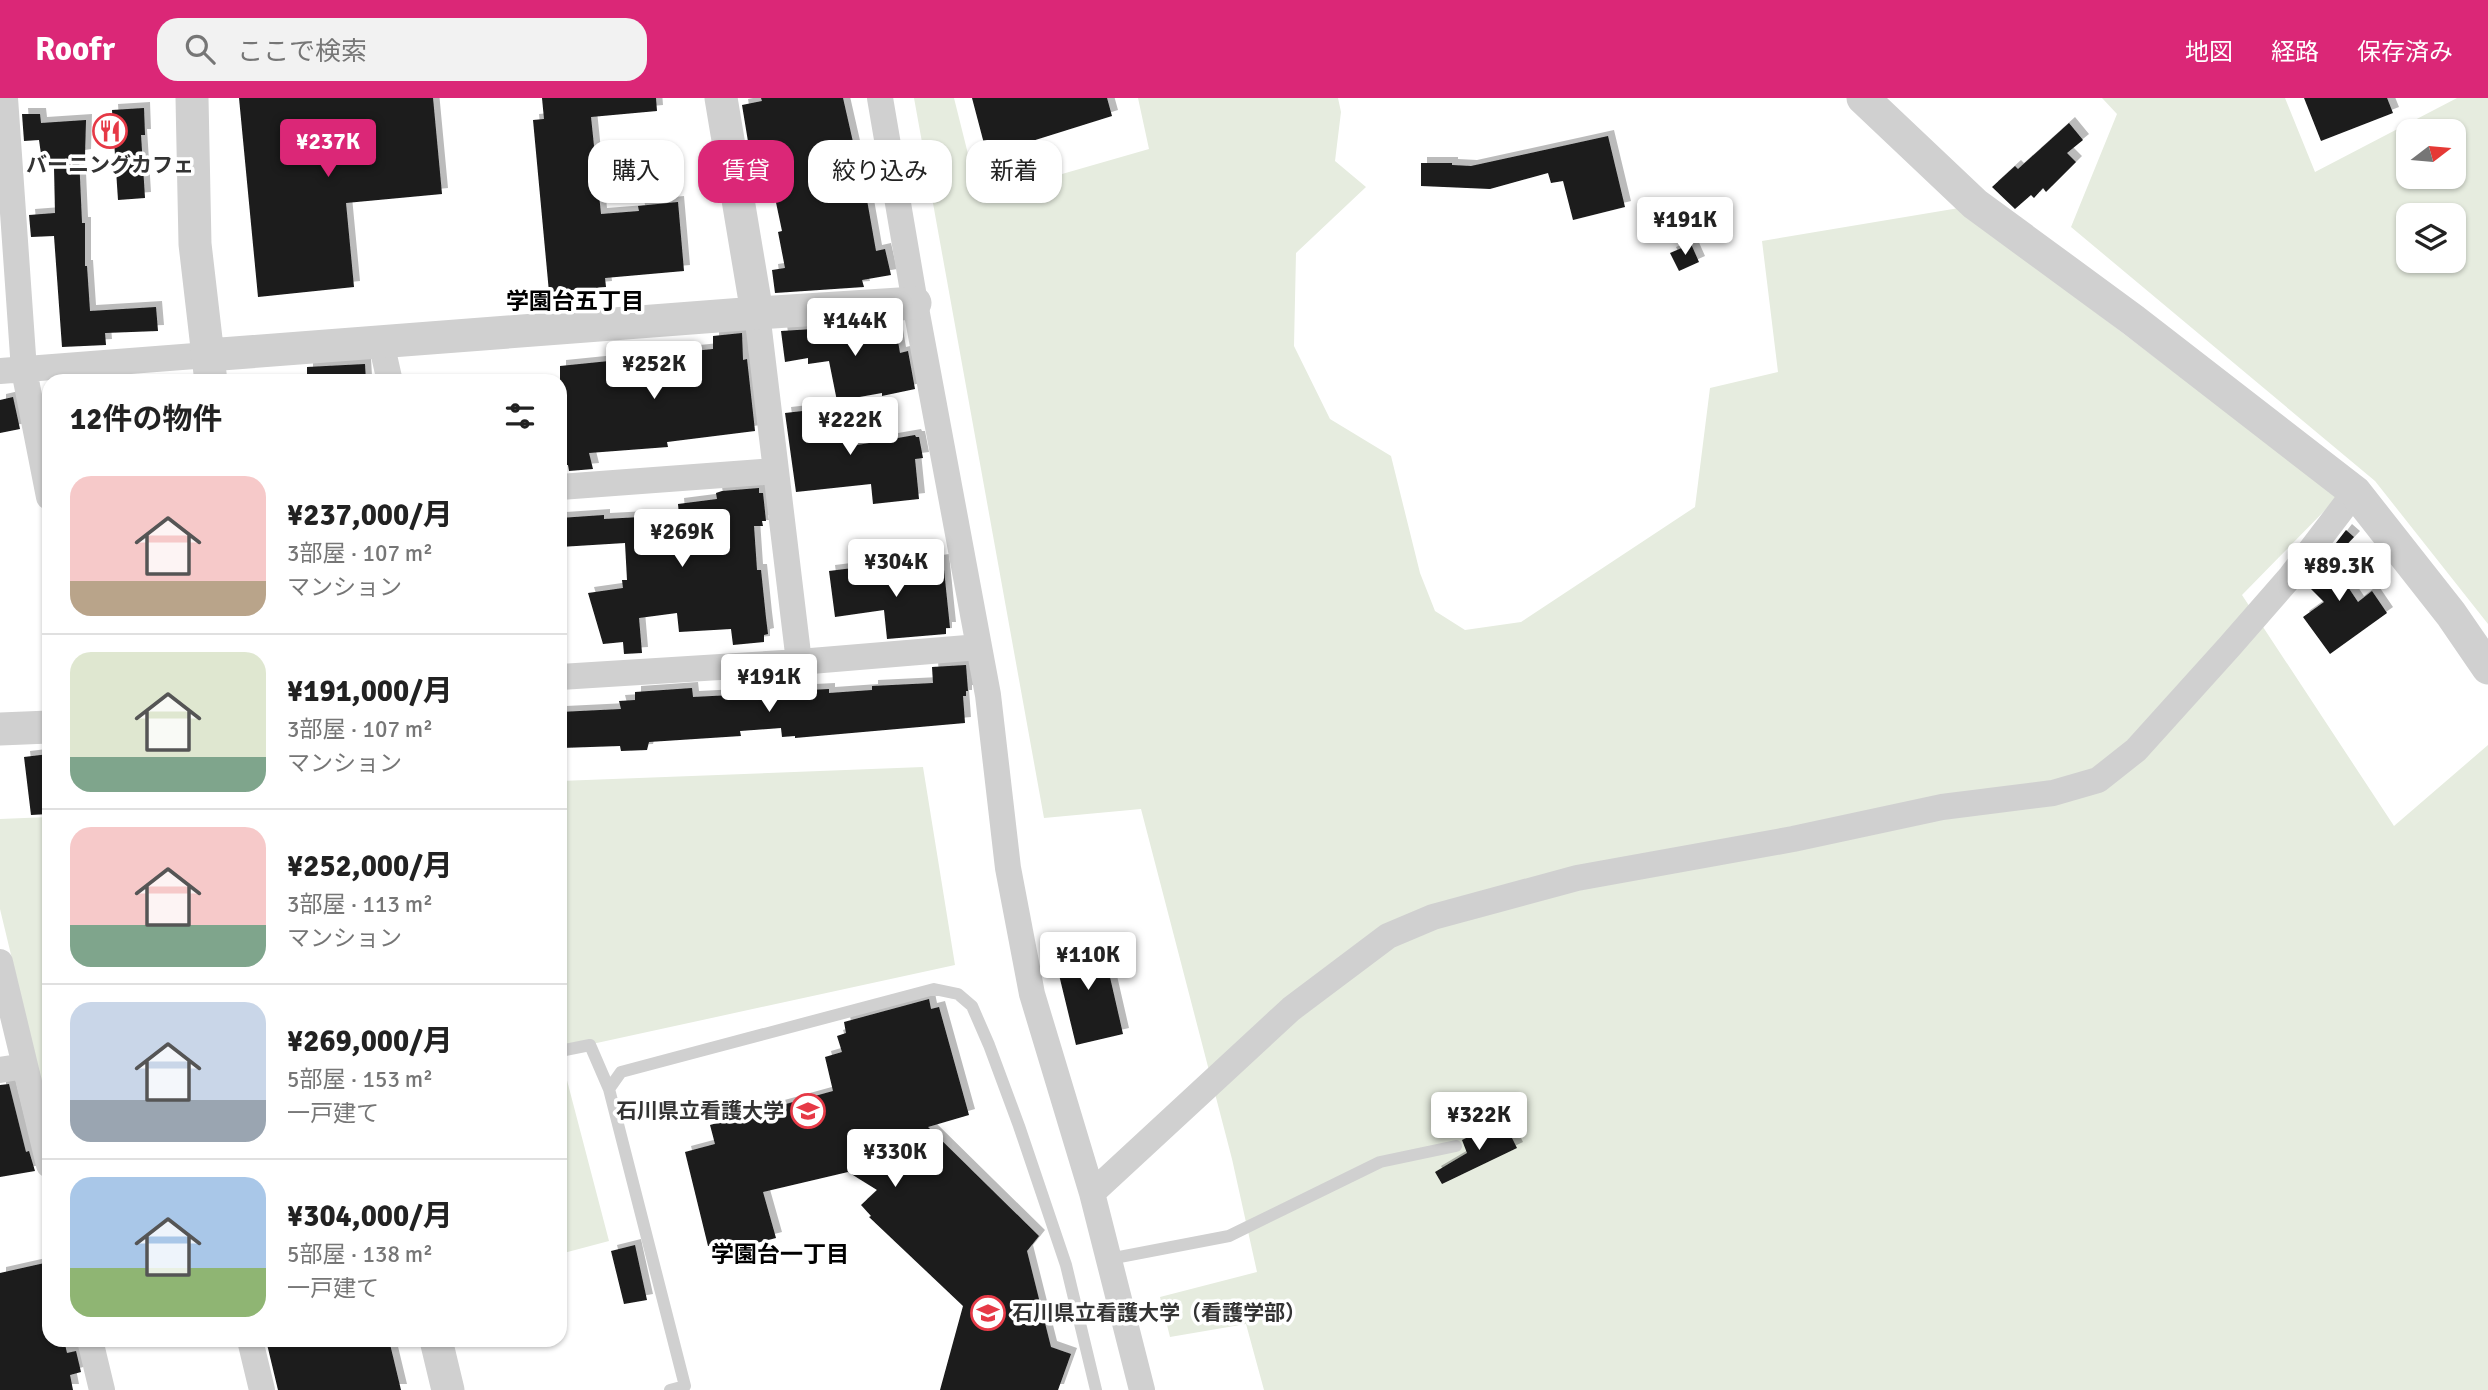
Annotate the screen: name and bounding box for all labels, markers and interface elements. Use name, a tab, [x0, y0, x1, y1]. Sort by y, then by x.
search box	[157, 18, 647, 81]
text: Roofr	[35, 29, 115, 70]
icon: search	[181, 30, 219, 68]
text: ここで検索	[237, 36, 367, 68]
text: 地図	[2185, 37, 2233, 67]
text: 経路	[2271, 37, 2319, 67]
text: 保存済み	[2357, 37, 2453, 67]
restaurant icon: バーニングカフェ	[91, 112, 129, 150]
north arrow	[2396, 119, 2466, 189]
map controls	[2396, 119, 2466, 273]
pin: ¥237K	[279, 120, 377, 179]
text: ¥237K	[296, 127, 360, 156]
chip: 購入	[588, 140, 684, 203]
chip: 賃貸	[698, 140, 794, 203]
chip: 絞り込み	[808, 140, 952, 203]
chip: 新着	[966, 140, 1062, 203]
place label: バーニングカフェ	[26, 152, 194, 178]
pin: ¥191K	[1636, 198, 1734, 257]
button: layers	[2396, 203, 2466, 273]
text: ¥191K	[1653, 205, 1717, 234]
district label: 学園台五丁目	[506, 287, 644, 316]
pin: ¥144K	[806, 299, 904, 358]
text: ¥144K	[823, 306, 887, 335]
pin: ¥252K	[605, 342, 703, 401]
text: ¥252K	[622, 349, 686, 378]
icon: filters	[501, 397, 539, 435]
pin: ¥222K	[801, 398, 899, 457]
text: 12件の物件	[70, 401, 222, 438]
text: ¥222K	[818, 405, 882, 434]
text: ¥237,000/月	[287, 497, 453, 534]
icon: home	[126, 504, 210, 588]
pin: ¥269K	[633, 510, 731, 569]
text: ¥269K	[650, 517, 714, 546]
text: 3部屋 · 107 m²	[287, 539, 433, 568]
pin: ¥304K	[847, 540, 945, 599]
pin: ¥89.3K	[2282, 544, 2396, 603]
text: ¥304K	[864, 547, 928, 576]
text: ¥89.3K	[2304, 551, 2374, 580]
text: マンション	[287, 573, 402, 602]
pin: ¥191K	[720, 654, 818, 714]
text: ¥191K	[737, 662, 801, 691]
text: ¥191,000/月	[287, 673, 453, 710]
icon: home	[126, 680, 210, 764]
text: 3部屋 · 107 m²	[287, 715, 433, 744]
text: マンション	[287, 749, 402, 778]
text: ¥252,000/月	[287, 848, 453, 885]
icon: home	[126, 855, 210, 939]
text: 3部屋 · 113 m²	[287, 890, 433, 919]
text: マンション	[287, 924, 402, 953]
pin: ¥110K	[1039, 932, 1137, 992]
text: ¥110K	[1056, 940, 1120, 969]
text: ¥269,000/月	[287, 1023, 453, 1060]
icon: home	[126, 1030, 210, 1114]
text: 5部屋 · 153 m²	[287, 1065, 433, 1094]
school or university icon: 石川県立看護大学	[789, 1092, 827, 1130]
pin: ¥322K	[1430, 1093, 1528, 1152]
place label: 石川県立看護大学	[616, 1098, 784, 1124]
text: 一戸建て	[287, 1099, 379, 1128]
text: ¥322K	[1447, 1100, 1511, 1129]
pin: ¥330K	[846, 1130, 944, 1189]
text: ¥330K	[863, 1137, 927, 1166]
text: ¥304,000/月	[287, 1198, 453, 1235]
icon: home	[126, 1205, 210, 1289]
text: 5部屋 · 138 m²	[287, 1240, 433, 1269]
district label: 学園台一丁目	[711, 1240, 849, 1269]
text: 一戸建て	[287, 1274, 379, 1303]
school or university icon: 石川県立看護大学（看護学部）	[969, 1294, 1007, 1332]
place label: 石川県立看護大学（看護学部）	[1012, 1300, 1306, 1326]

